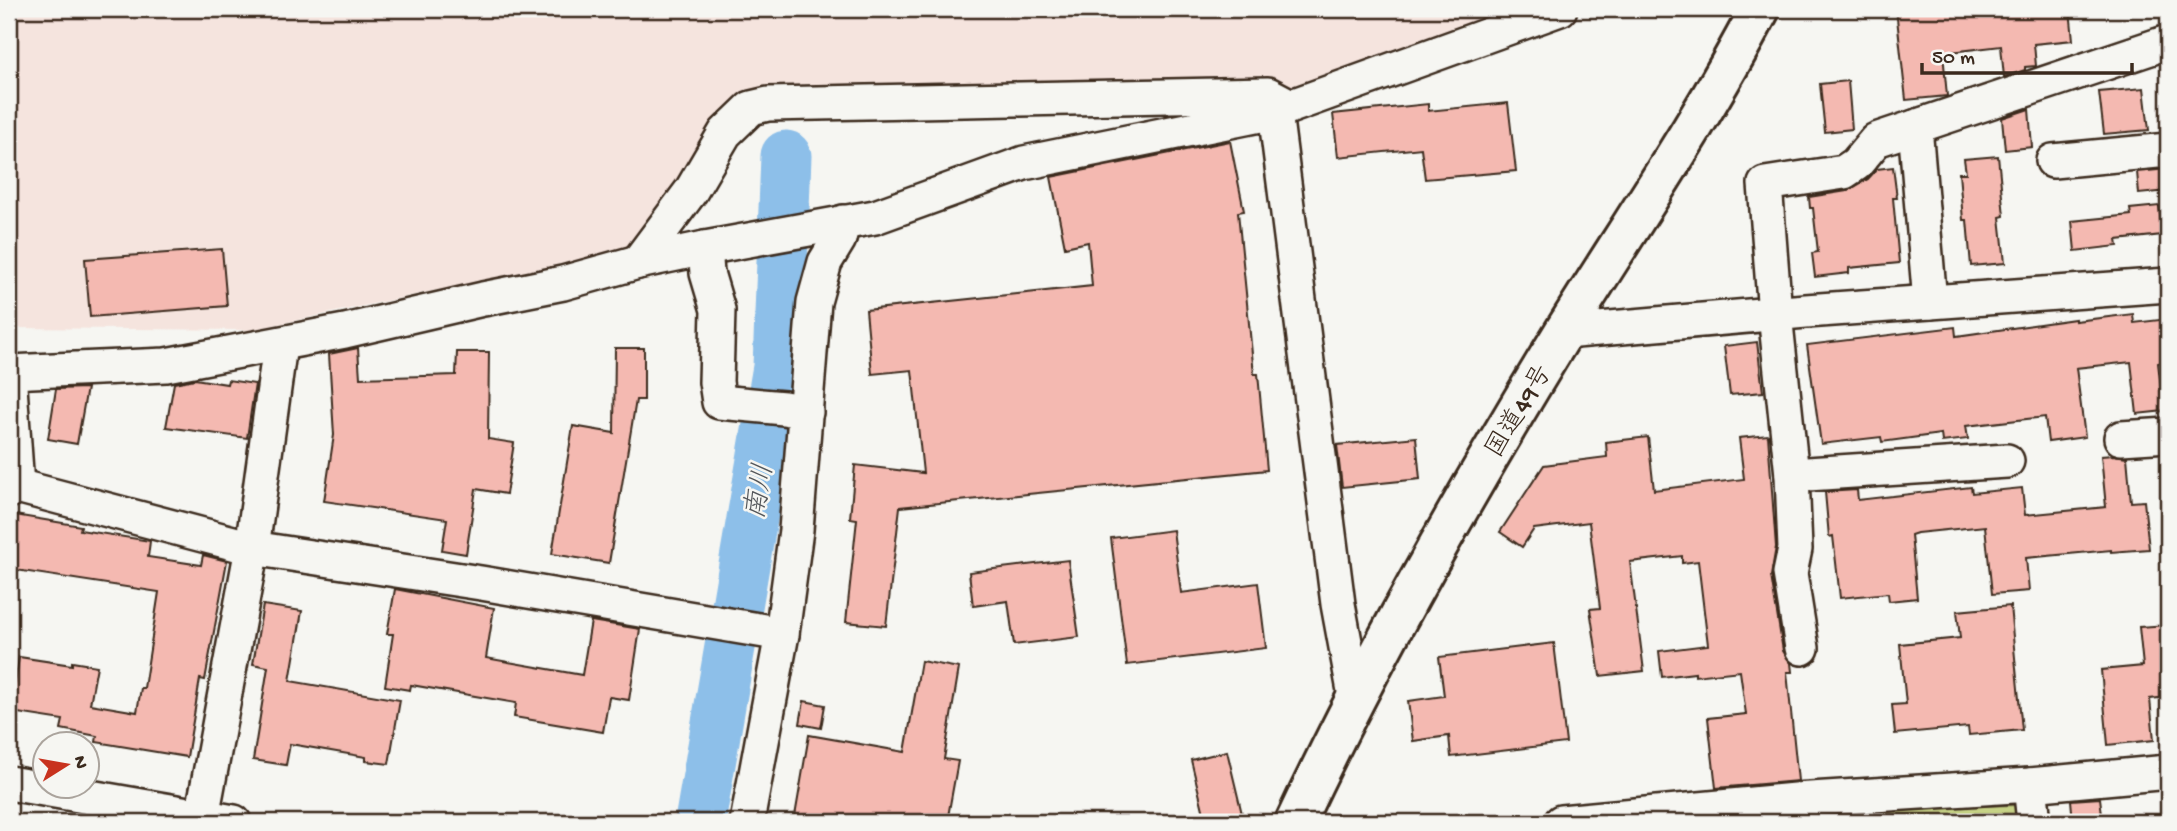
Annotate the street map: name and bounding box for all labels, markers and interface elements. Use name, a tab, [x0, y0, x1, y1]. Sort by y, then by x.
scale bar	[1922, 32, 2132, 76]
text: 50 m	[1932, 47, 1975, 72]
street label: 国道49号	[1480, 360, 1561, 465]
water label: 南川	[739, 461, 783, 522]
north arrow	[32, 730, 102, 800]
text: N	[67, 754, 92, 771]

